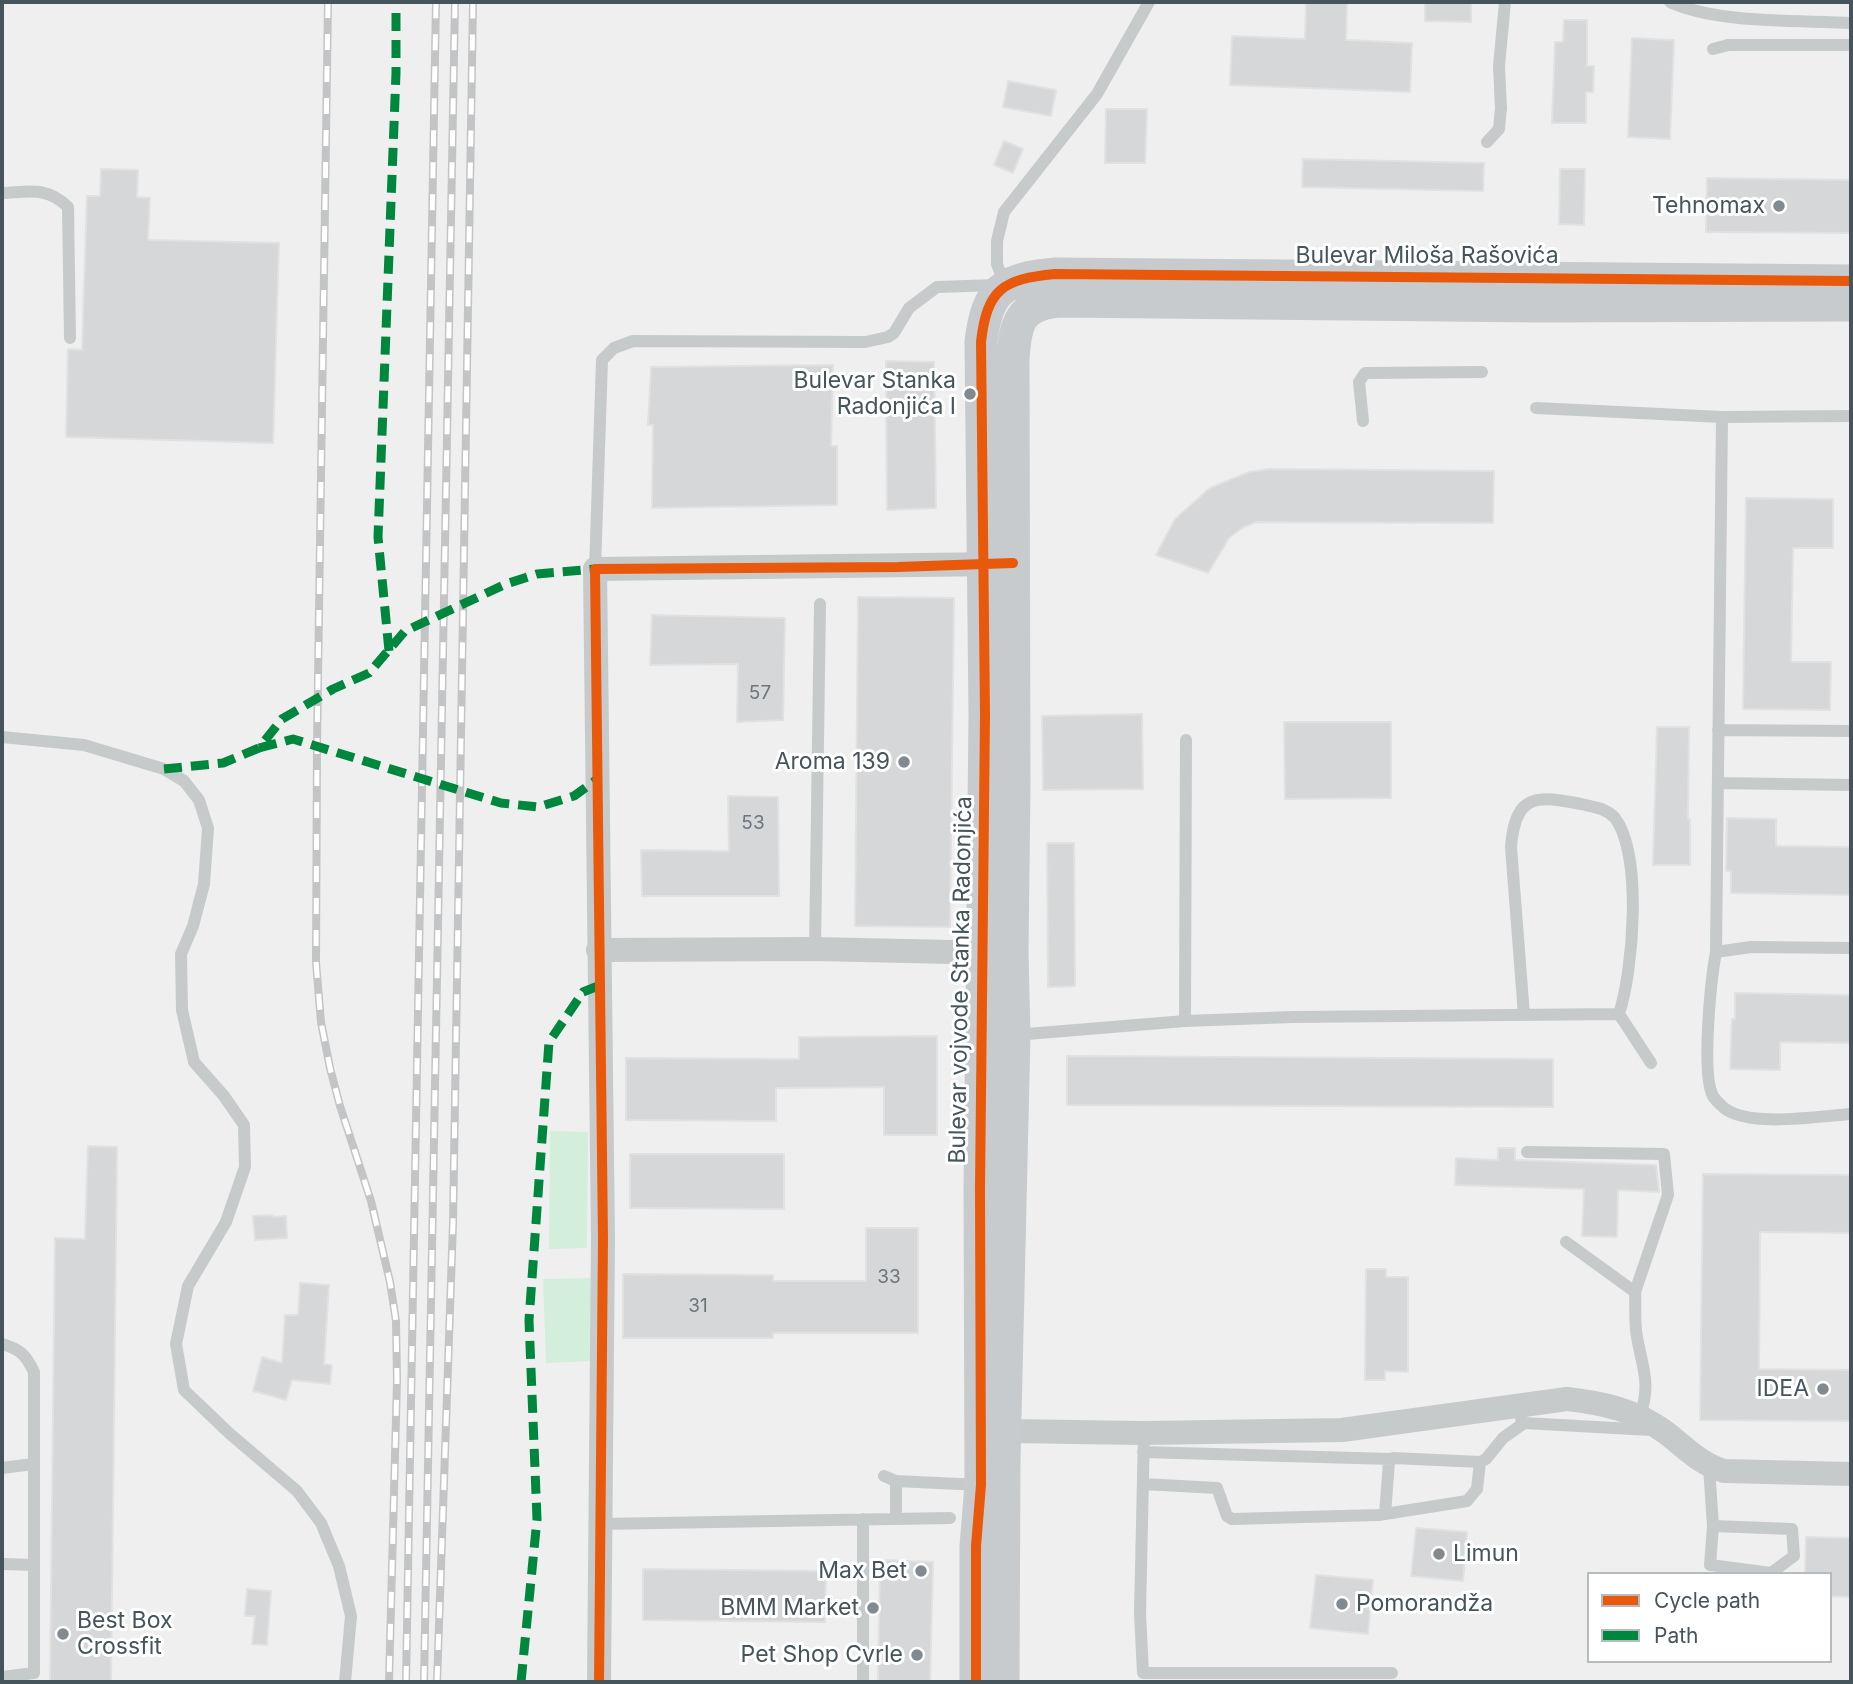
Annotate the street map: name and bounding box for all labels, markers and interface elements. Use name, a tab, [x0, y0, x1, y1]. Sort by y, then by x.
place label: Tehnomax	[1652, 192, 1765, 220]
marker: Tehnomax	[1771, 198, 1787, 214]
street label: Bulevar Miloša Rašovića	[1295, 242, 1559, 270]
place label: Bulevar Stanka Radonjića I	[794, 367, 956, 421]
marker: Bulevar Stanka Radonjića I	[962, 386, 978, 402]
house number: 57	[749, 682, 771, 704]
place label: Aroma 139	[775, 748, 890, 776]
marker: Aroma 139	[896, 754, 912, 770]
street label: Bulevar vojvode Stanka Radonjića	[944, 796, 978, 1164]
house number: 53	[741, 812, 765, 834]
house number: 33	[877, 1266, 901, 1288]
house number: 31	[688, 1295, 708, 1317]
place label: IDEA	[1757, 1375, 1809, 1403]
marker: IDEA	[1815, 1381, 1831, 1397]
place label: Limun	[1453, 1540, 1519, 1568]
marker: Limun	[1431, 1546, 1447, 1562]
place label: Max Bet	[818, 1557, 907, 1585]
marker: Max Bet	[913, 1563, 929, 1579]
legend	[1587, 1572, 1832, 1663]
text: Cycle path	[1654, 1588, 1760, 1613]
place label: Pomorandža	[1356, 1590, 1493, 1618]
place label: BMM Market	[720, 1594, 859, 1622]
marker: Pomorandža	[1334, 1596, 1350, 1612]
marker: BMM Market	[865, 1600, 881, 1616]
place label: Best Box Crossfit	[77, 1607, 172, 1661]
text: Path	[1654, 1623, 1699, 1648]
marker: Best Box Crossfit	[55, 1626, 71, 1642]
place label: Pet Shop Cvrle	[741, 1641, 903, 1669]
marker: Pet Shop Cvrle	[909, 1647, 925, 1663]

